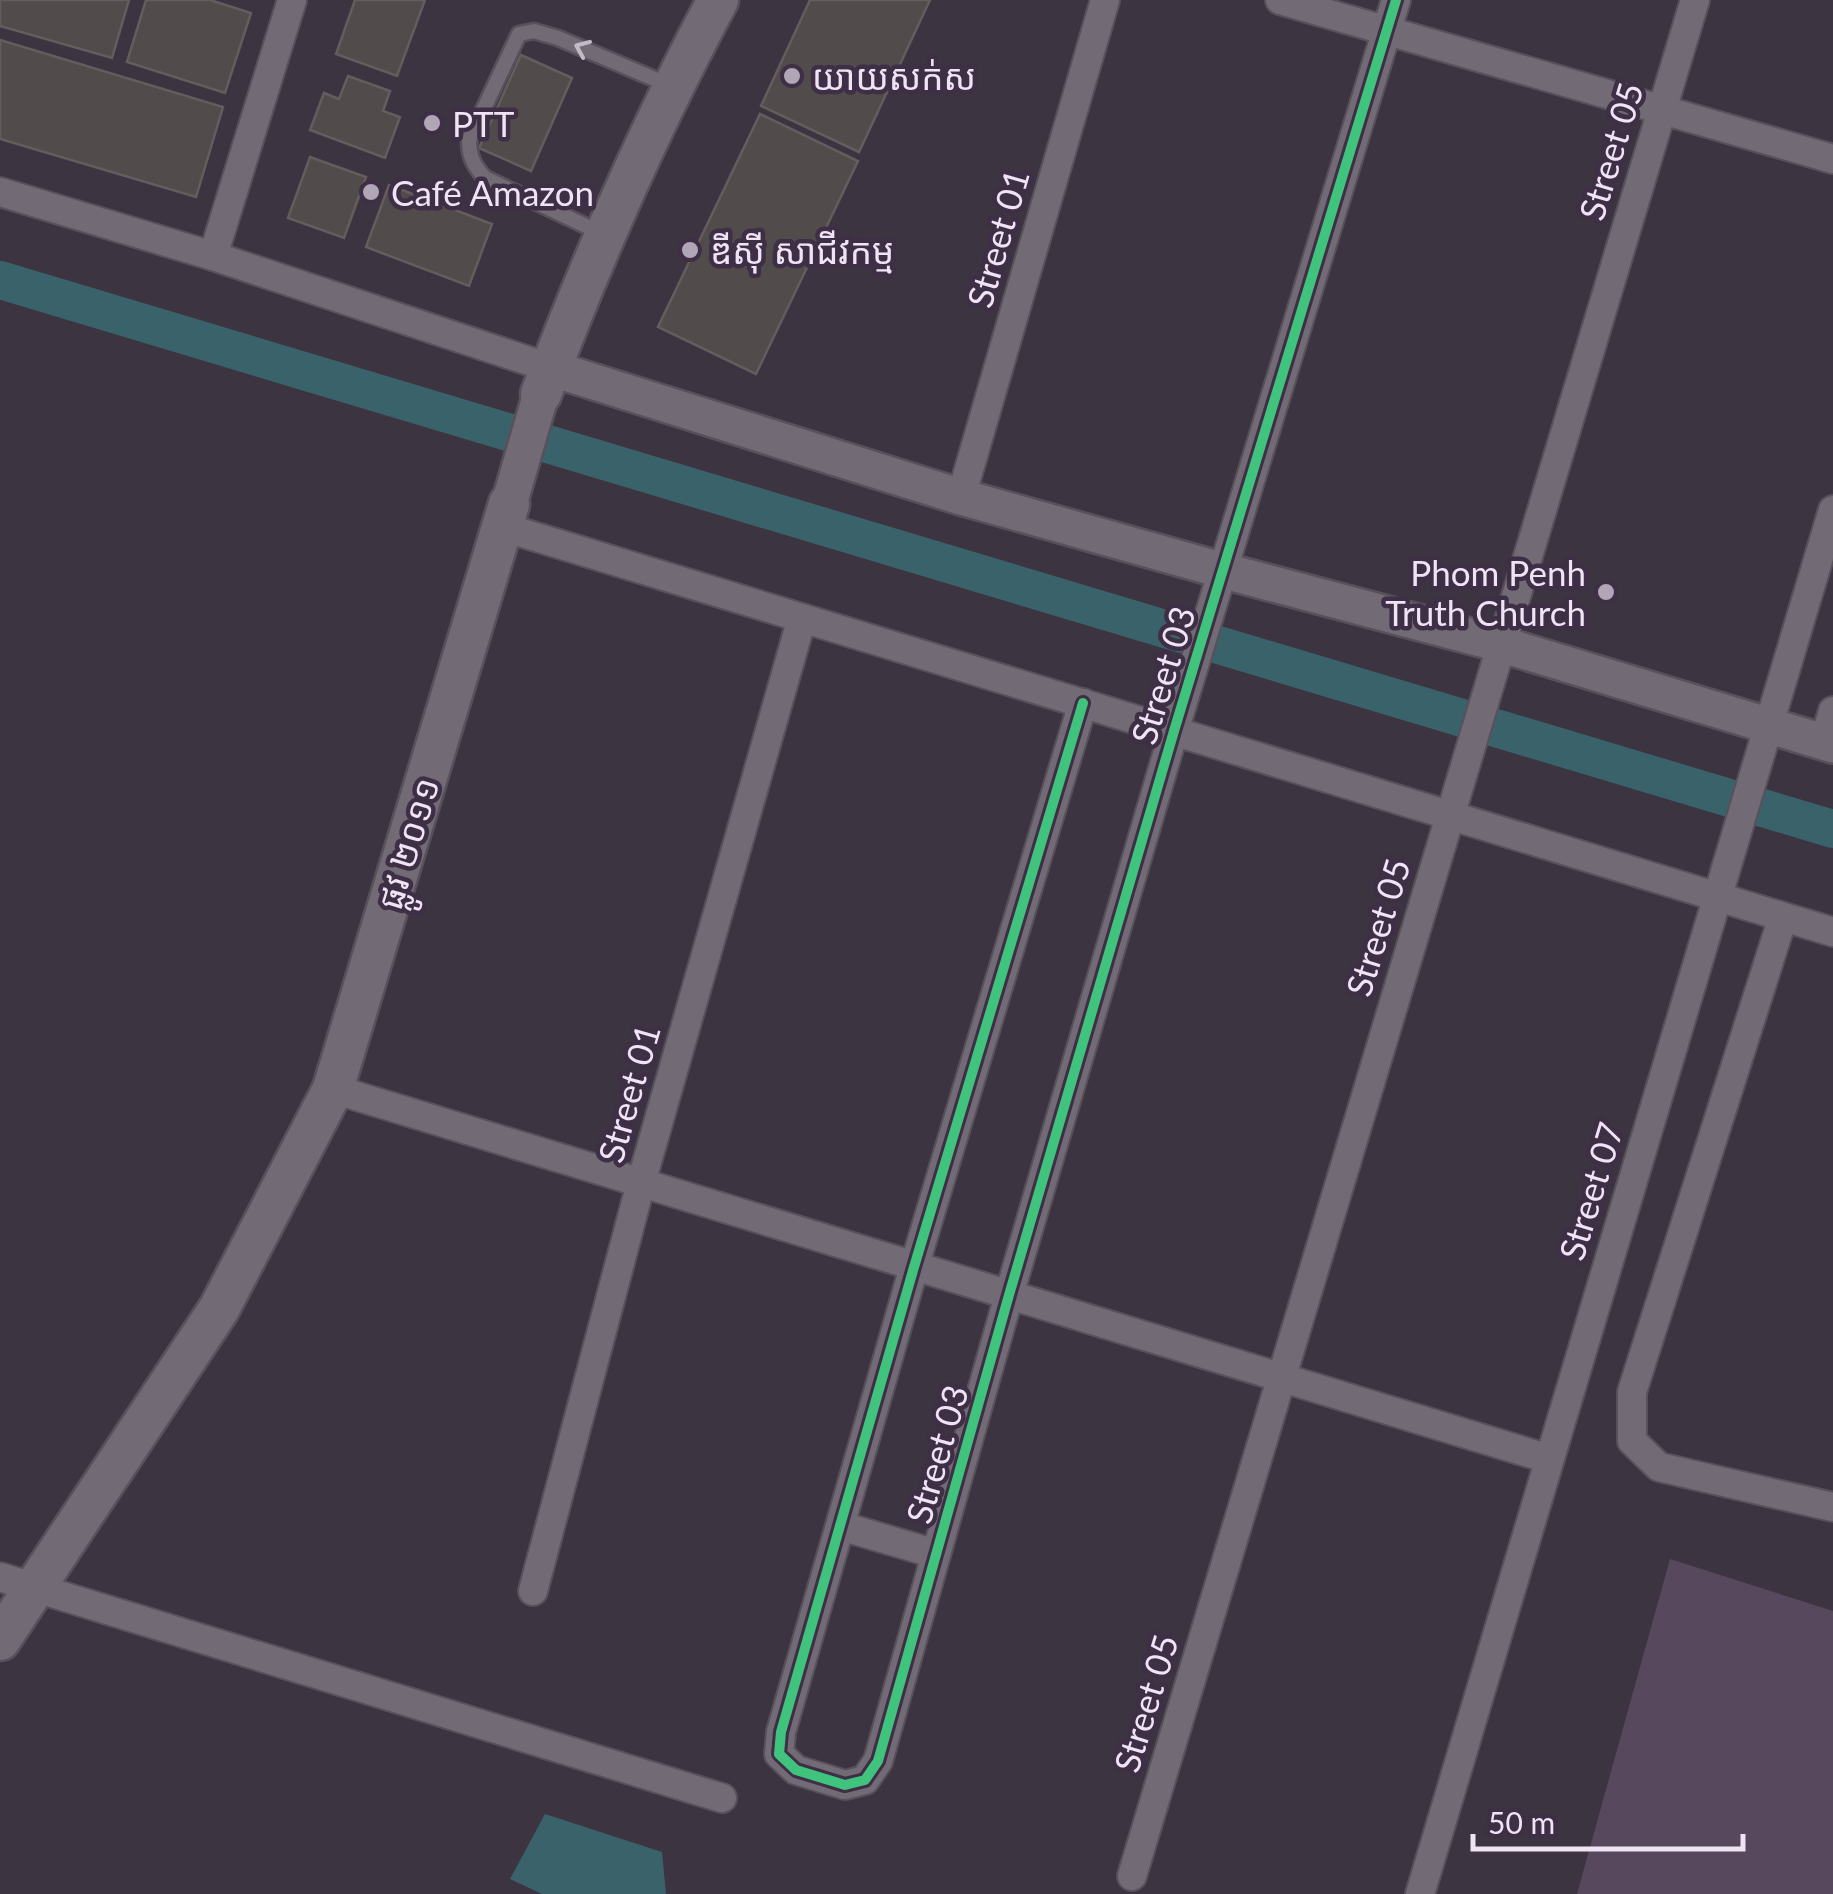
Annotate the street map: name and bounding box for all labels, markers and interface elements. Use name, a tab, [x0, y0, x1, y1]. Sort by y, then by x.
one-way arrow	[574, 40, 592, 60]
place label: យាយសក់ស	[812, 55, 976, 97]
marker: យាយសក់ស	[781, 65, 803, 87]
street label: Street 05	[1569, 77, 1651, 225]
place label: PTT	[452, 102, 515, 144]
marker: PTT	[421, 112, 443, 134]
street label: Street 01	[957, 164, 1037, 312]
place label: Café Amazon	[391, 171, 594, 213]
marker: Café Amazon	[360, 181, 382, 203]
place label: ឌីស៊ី សាជីវកម្ម	[710, 229, 894, 274]
marker: ឌីស៊ី សាជីវកម្ម	[679, 239, 701, 261]
place label: Phom Penh Truth Church	[1385, 551, 1586, 633]
marker: Phom Penh Truth Church	[1595, 581, 1617, 603]
street label: Street 03	[1121, 601, 1203, 749]
street label: ផ្លូវ ២០១១	[367, 772, 459, 918]
street label: Street 05	[1336, 853, 1418, 1001]
street label: Street 01	[588, 1019, 668, 1167]
street label: Street 07	[1549, 1117, 1631, 1265]
street label: Street 03	[896, 1380, 976, 1528]
street label: Street 05	[1104, 1629, 1186, 1777]
scale bar	[1473, 1789, 1743, 1851]
text: 50 m	[1488, 1804, 1555, 1840]

